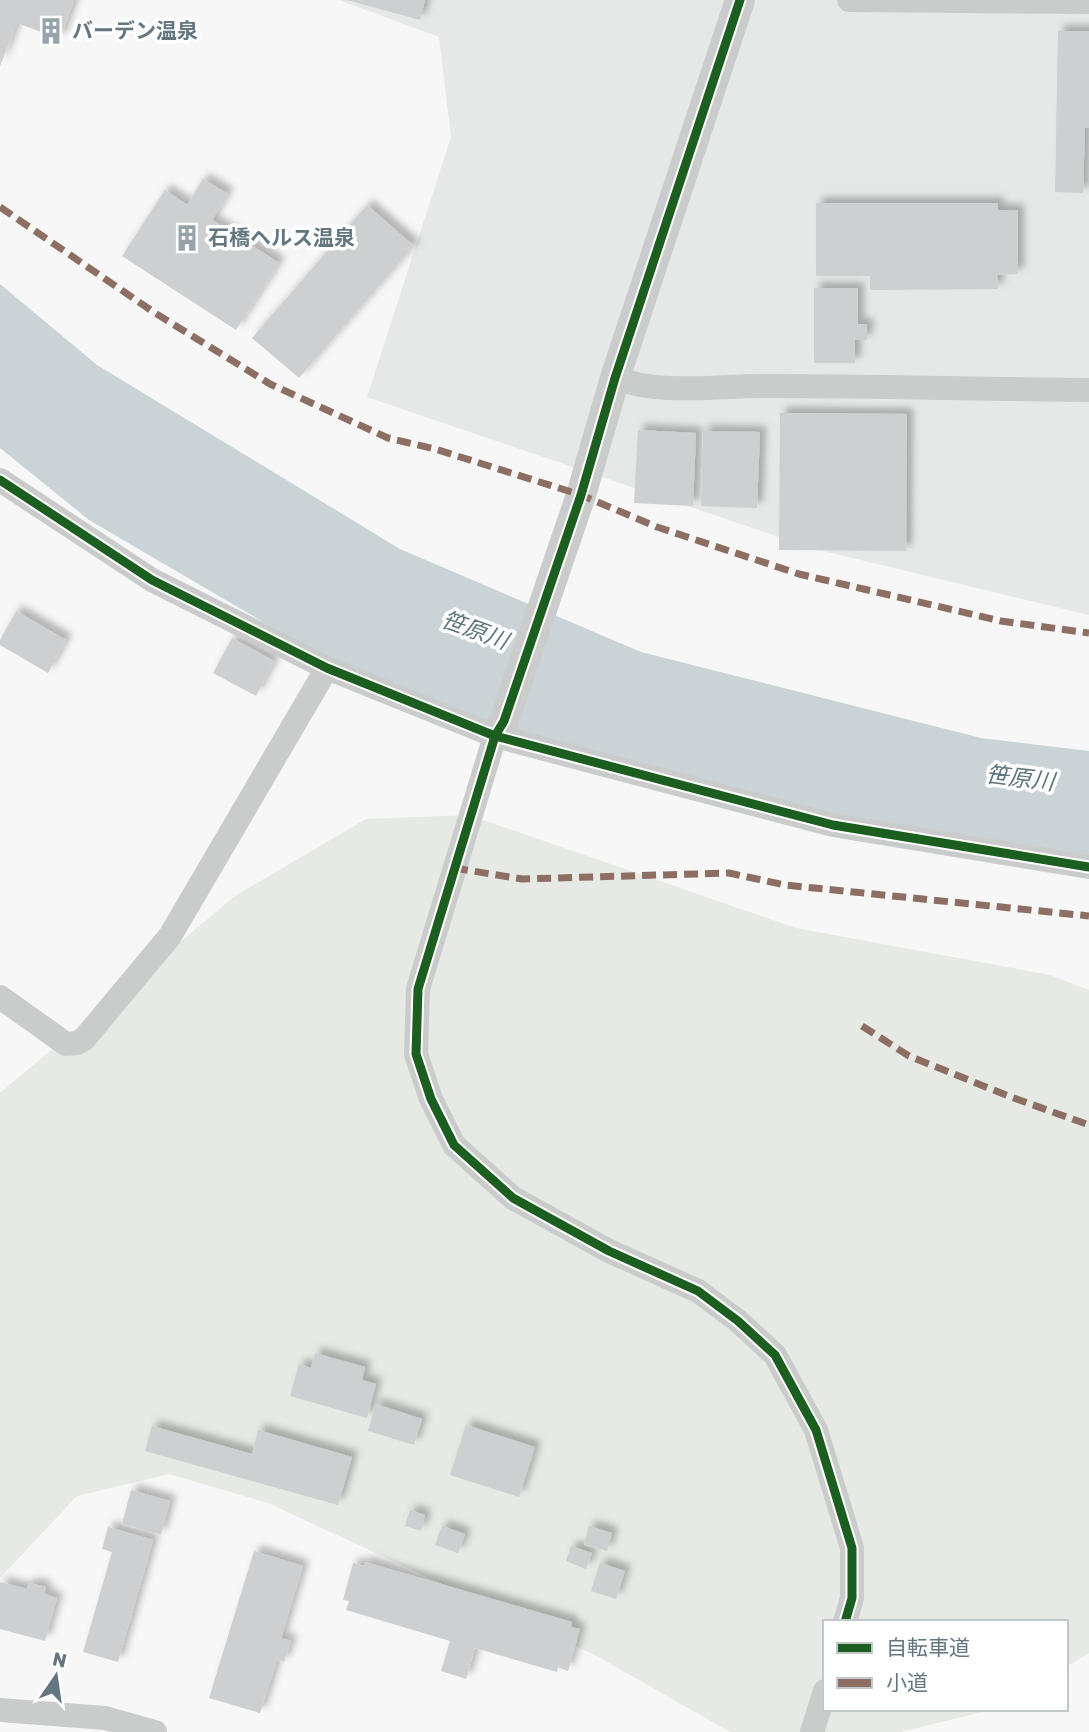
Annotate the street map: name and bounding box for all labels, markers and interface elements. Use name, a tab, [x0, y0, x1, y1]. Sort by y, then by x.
building icon: バーデン温泉	[36, 16, 66, 46]
place label: バーデン温泉	[72, 18, 198, 43]
building icon: 石橋ヘルス温泉	[172, 223, 202, 253]
place label: 石橋ヘルス温泉	[208, 225, 355, 250]
water label: 笹原川	[438, 605, 515, 656]
water label: 笹原川	[984, 760, 1059, 796]
legend	[823, 1620, 1068, 1711]
text: 自転車道	[886, 1635, 970, 1660]
north arrow	[21, 1641, 91, 1711]
text: N	[50, 1647, 69, 1673]
text: 小道	[886, 1670, 928, 1695]

